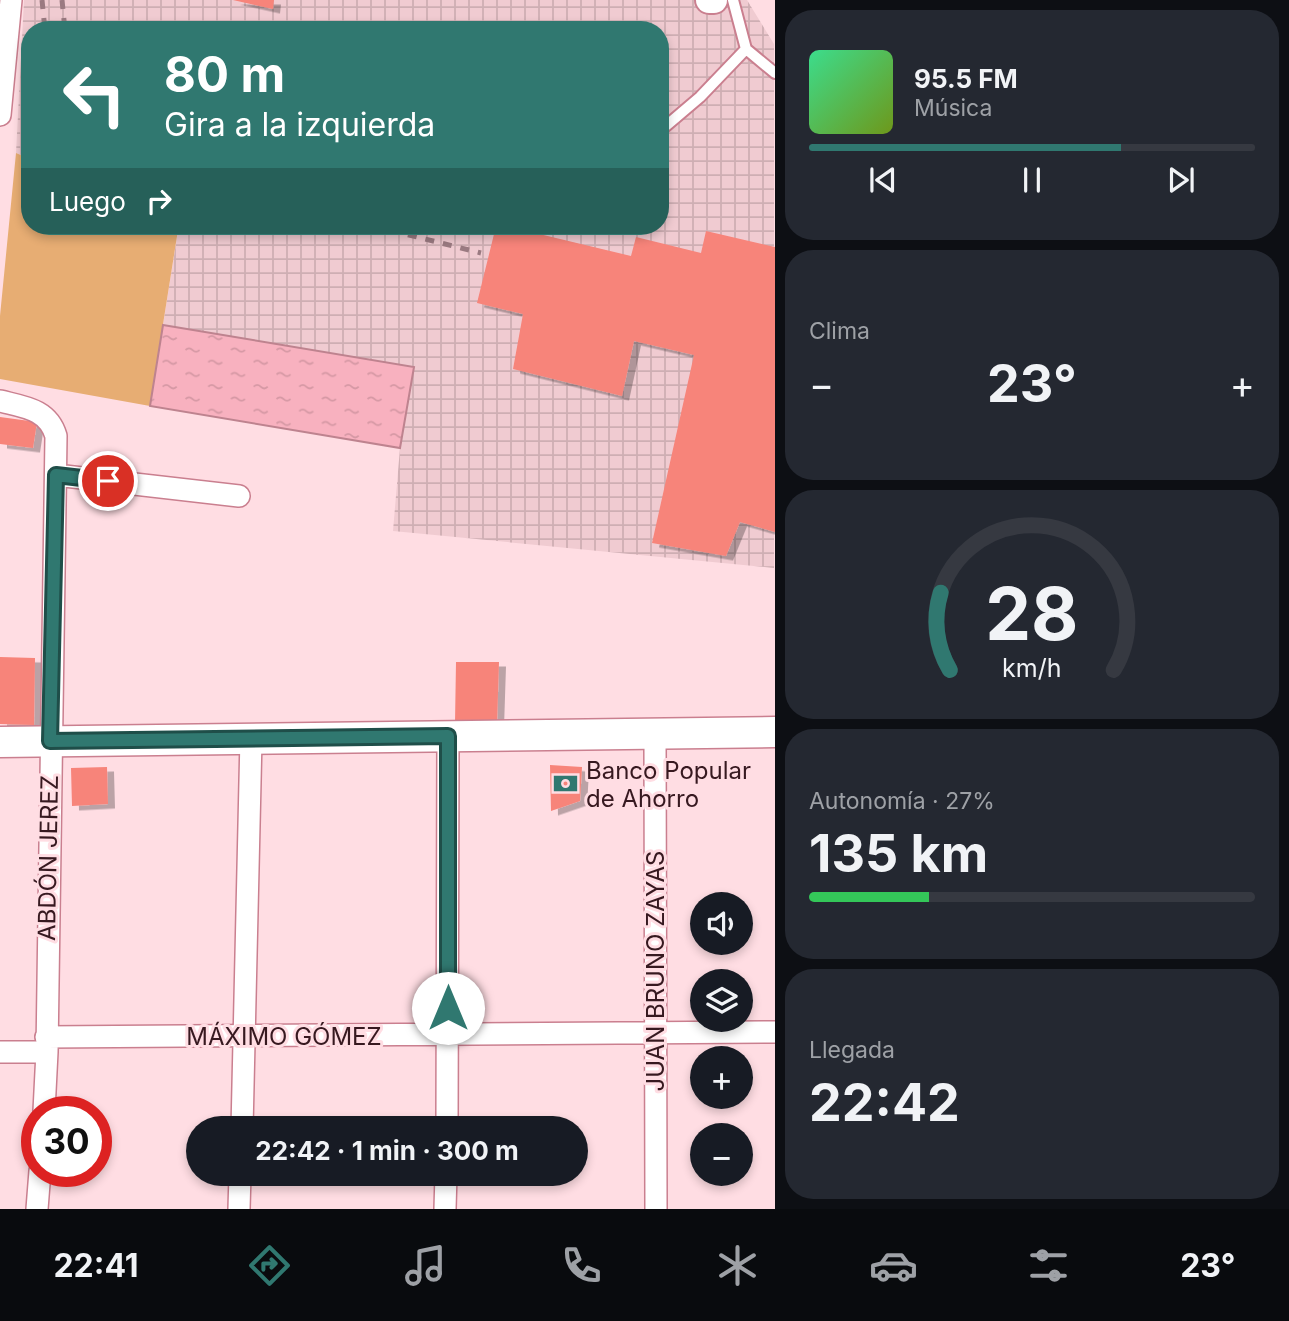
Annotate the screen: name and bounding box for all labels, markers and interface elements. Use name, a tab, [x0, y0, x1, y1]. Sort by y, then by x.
text: 80 m	[164, 45, 285, 104]
icon: left	[49, 49, 140, 140]
text: 95.5 FM	[914, 63, 1018, 94]
text: Música	[914, 94, 992, 122]
text: Gira a la izquierda	[164, 105, 435, 144]
icon: previous	[864, 161, 902, 199]
icon: pause	[1013, 161, 1051, 199]
icon: next	[1162, 161, 1200, 199]
icon: right	[140, 182, 178, 220]
text: Luego	[49, 186, 126, 217]
text: Clima	[809, 317, 870, 345]
text: 23°	[987, 352, 1077, 415]
text: −	[809, 361, 834, 407]
text: +	[1230, 361, 1255, 407]
pin	[78, 451, 138, 511]
icon: arrive	[89, 462, 127, 500]
text: 28	[985, 570, 1079, 659]
text: km/h	[1002, 653, 1062, 683]
place label: Banco Popular de Ahorro	[586, 756, 751, 813]
bank icon: Banco Popular de Ahorro	[552, 770, 580, 798]
street label: ABDÓN JEREZ	[32, 775, 64, 941]
text: Autonomía · 27%	[809, 787, 995, 815]
text: 135 km	[809, 822, 988, 885]
street label: JUAN BRUNO ZAYAS	[641, 850, 670, 1092]
map controls	[690, 892, 753, 1186]
button: sound	[690, 892, 753, 955]
button: layers	[690, 969, 753, 1032]
position arrow	[411, 971, 485, 1045]
street label: MÁXIMO GÓMEZ	[186, 1021, 382, 1051]
text: Llegada	[809, 1036, 895, 1064]
button: +	[690, 1046, 753, 1109]
text: 22:42	[809, 1071, 960, 1134]
speed limit sign: 30	[21, 1096, 112, 1187]
button: −	[690, 1123, 753, 1186]
text: 22:42 · 1 min · 300 m	[255, 1135, 519, 1166]
icon: directions	[245, 1241, 294, 1290]
icon: music	[401, 1241, 450, 1290]
icon: phone	[557, 1241, 606, 1290]
icon: climate	[713, 1241, 762, 1290]
icon: car	[869, 1241, 918, 1290]
icon: filters	[1024, 1241, 1073, 1290]
text: 22:41	[53, 1246, 139, 1285]
text: 23°	[1180, 1246, 1235, 1285]

